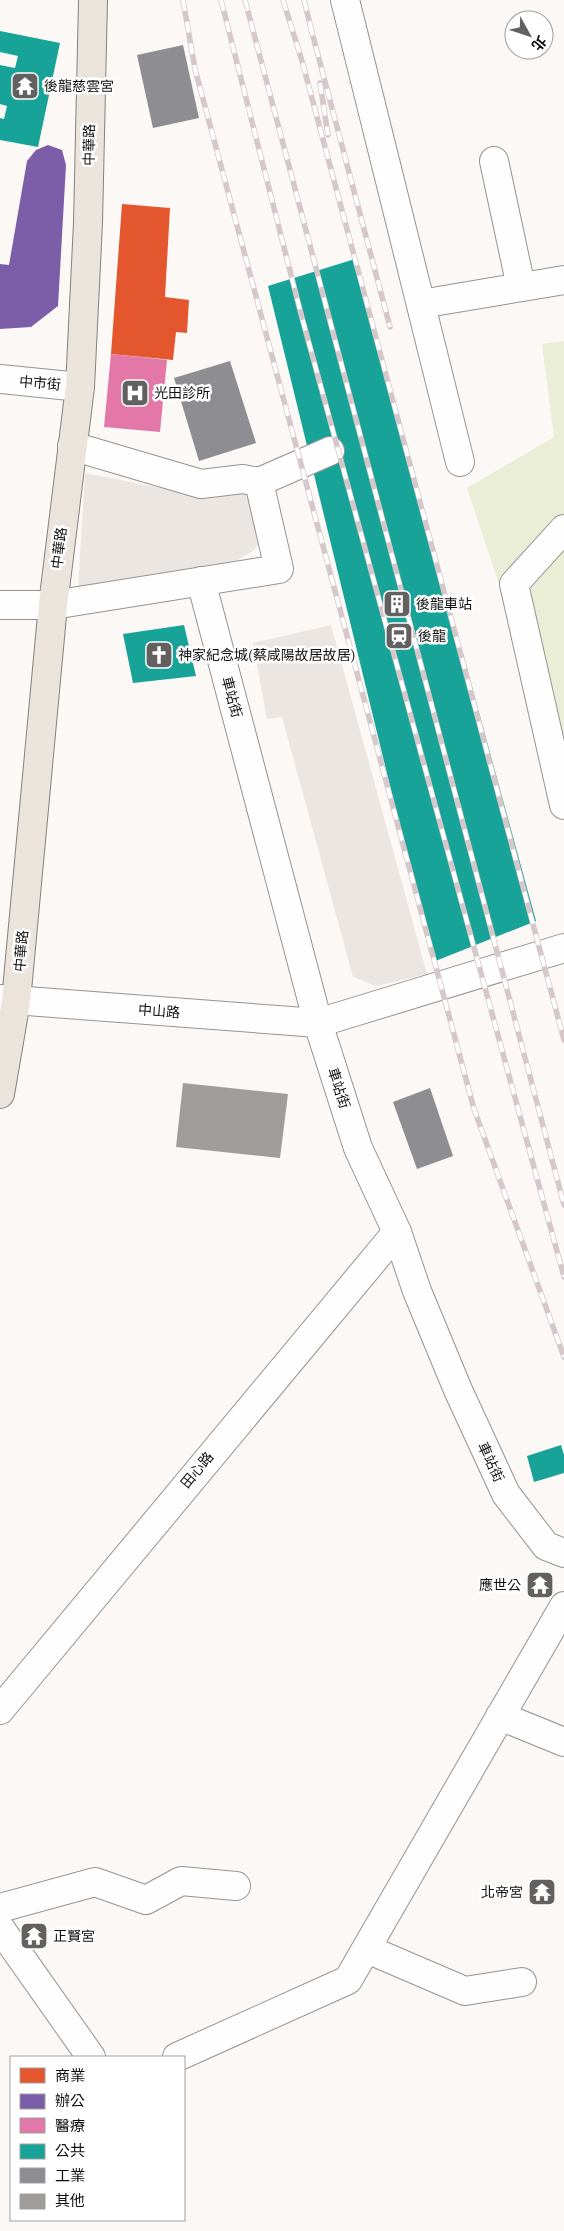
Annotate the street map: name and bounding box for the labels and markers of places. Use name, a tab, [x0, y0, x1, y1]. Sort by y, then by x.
temple icon: 後龍慈雲宮	[10, 71, 40, 101]
place label: 後龍慈雲宮	[44, 76, 114, 96]
hospital icon: 光田診所	[120, 378, 150, 408]
place label: 光田診所	[154, 383, 210, 403]
building icon: 後龍車站	[382, 589, 412, 619]
place label: 後龍車站	[416, 594, 472, 614]
station icon: 後龍	[384, 621, 414, 651]
place label: 後龍	[418, 626, 446, 646]
church icon: 神家紀念城(蔡咸陽故居故居)	[144, 640, 174, 670]
place label: 神家紀念城(蔡咸陽故居故居)	[178, 645, 356, 665]
temple icon: 應世公	[525, 1570, 555, 1600]
place label: 應世公	[479, 1575, 521, 1595]
temple icon: 北帝宮	[527, 1877, 557, 1907]
place label: 北帝宮	[481, 1882, 523, 1902]
temple icon: 正賢宮	[19, 1921, 49, 1951]
place label: 正賢宮	[53, 1926, 95, 1946]

